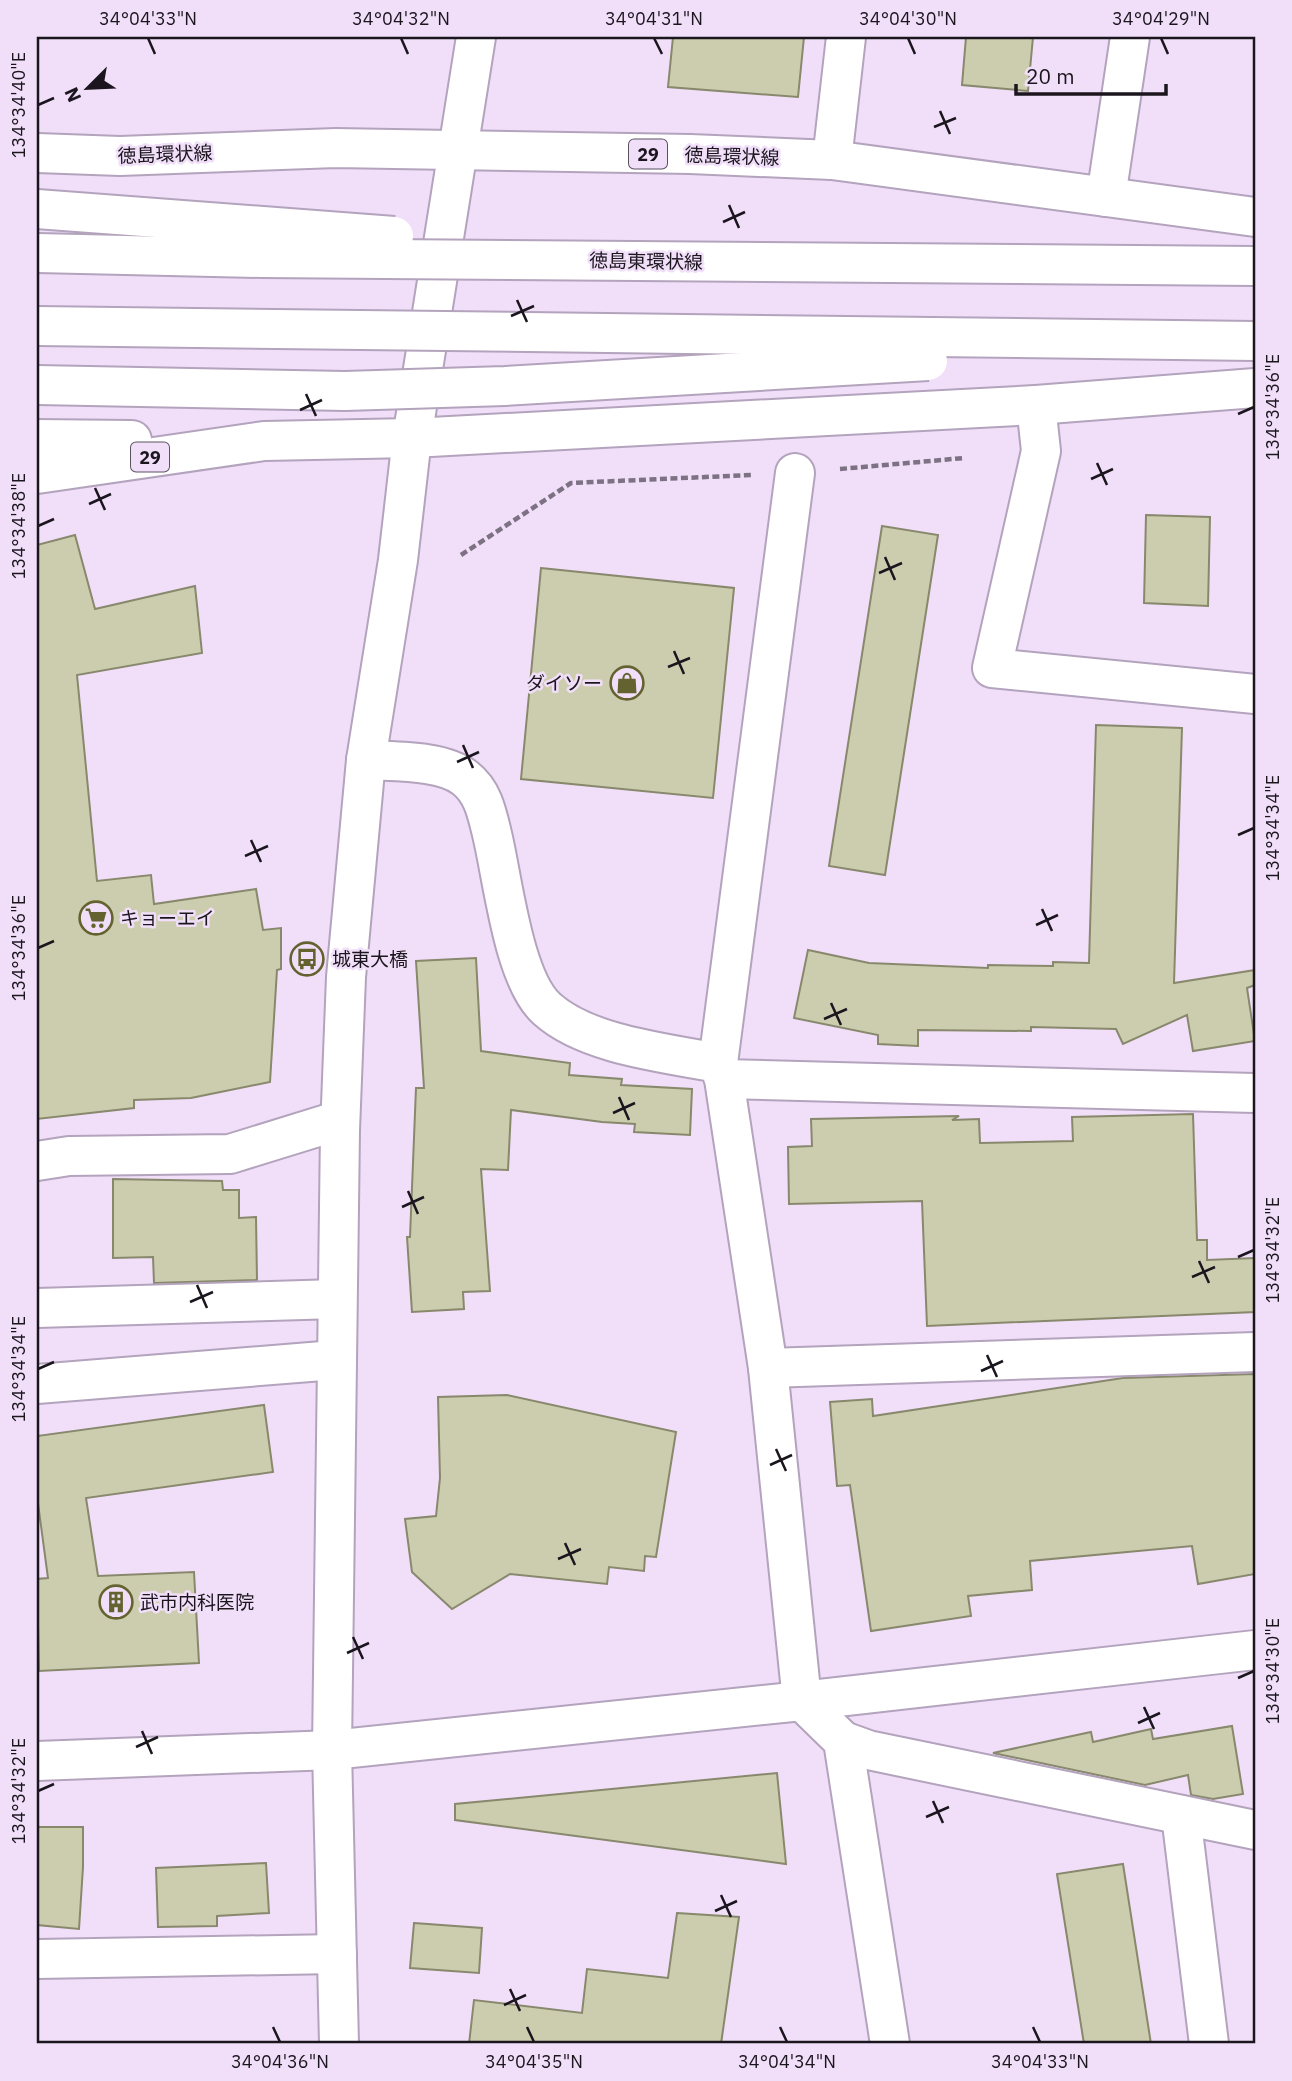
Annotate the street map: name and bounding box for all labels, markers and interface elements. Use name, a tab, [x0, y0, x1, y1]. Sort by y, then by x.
text: 34°04'33"N	[99, 7, 197, 30]
text: 34°04'32"N	[352, 7, 450, 30]
text: 34°04'31"N	[605, 7, 703, 30]
text: 34°04'30"N	[859, 7, 957, 30]
text: 34°04'29"N	[1112, 7, 1210, 30]
text: 134°34'40"E	[7, 52, 30, 158]
north arrow	[52, 52, 122, 122]
scale bar	[1016, 52, 1166, 96]
text: 20 m	[1026, 62, 1075, 90]
text: N	[59, 84, 86, 106]
street label: 徳島環状線	[117, 140, 213, 168]
road number: 29	[629, 140, 667, 168]
street label: 徳島環状線	[684, 142, 780, 170]
street label: 徳島東環状線	[589, 248, 703, 274]
text: 134°34'36"E	[1261, 354, 1284, 460]
road number: 29	[131, 443, 169, 472]
text: 134°34'38"E	[7, 473, 30, 579]
shop icon: ダイソー	[608, 664, 646, 702]
place label: ダイソー	[526, 671, 602, 695]
text: 134°34'34"E	[1261, 775, 1284, 881]
text: 134°34'36"E	[7, 895, 30, 1001]
supermarket icon: キョーエイ	[77, 899, 115, 937]
place label: キョーエイ	[120, 906, 215, 930]
bus stop icon: 城東大橋	[288, 940, 326, 978]
place label: 城東大橋	[332, 947, 408, 971]
text: 134°34'32"E	[1261, 1197, 1284, 1303]
text: 134°34'34"E	[7, 1316, 30, 1422]
building icon: 武市内科医院	[97, 1583, 135, 1621]
place label: 武市内科医院	[140, 1590, 254, 1614]
text: 134°34'30"E	[1261, 1618, 1284, 1724]
text: 134°34'32"E	[7, 1738, 30, 1844]
text: 34°04'36"N	[231, 2050, 329, 2073]
text: 34°04'35"N	[485, 2050, 583, 2073]
text: 34°04'34"N	[738, 2050, 836, 2073]
text: 34°04'33"N	[991, 2050, 1089, 2073]

